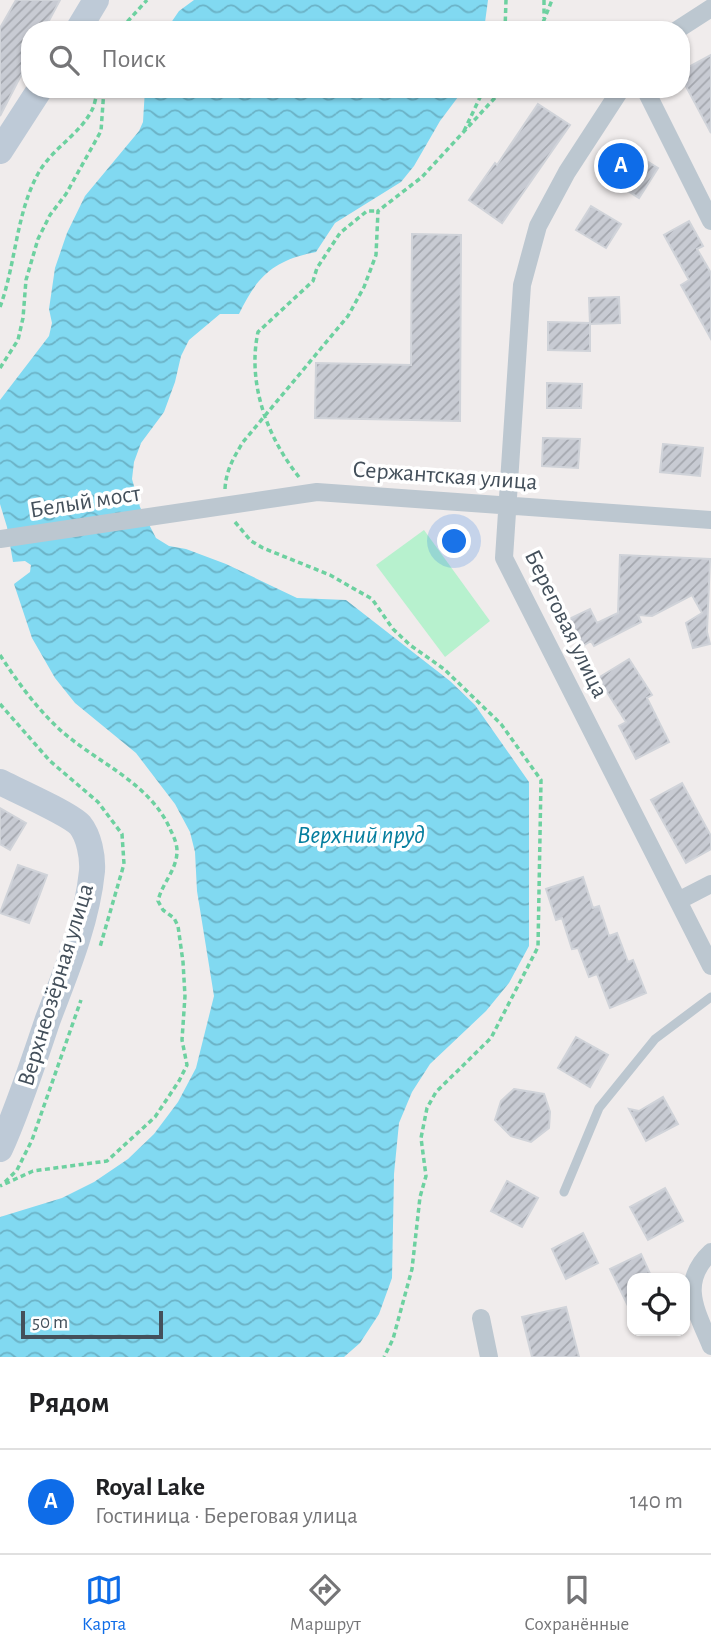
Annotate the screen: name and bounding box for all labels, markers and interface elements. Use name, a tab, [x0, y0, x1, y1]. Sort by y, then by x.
search box	[21, 21, 690, 98]
icon: search	[45, 41, 83, 79]
text: Поиск	[101, 46, 166, 72]
pin: A	[598, 140, 644, 192]
street label: Сержантская улица	[352, 458, 538, 494]
street label: Белый мост	[28, 481, 142, 523]
your location	[437, 524, 471, 558]
street label: Береговая улица	[520, 546, 612, 702]
water label: Верхний пруд	[297, 822, 425, 848]
street label: Верхнеозёрная улица	[14, 881, 98, 1089]
map controls	[627, 1273, 690, 1336]
button: locate	[627, 1273, 690, 1336]
scale bar	[21, 1308, 163, 1340]
text: 50 m	[32, 1313, 68, 1332]
text: Рядом	[28, 1388, 110, 1418]
text: Royal Lake	[95, 1474, 205, 1500]
text: A	[44, 1490, 58, 1513]
text: 140 m	[630, 1490, 683, 1513]
text: Гостиница · Береговая улица	[95, 1505, 358, 1528]
tab: Карта	[82, 1571, 126, 1636]
tab: Маршрут	[290, 1571, 361, 1636]
tab: Сохранённые	[524, 1571, 629, 1636]

